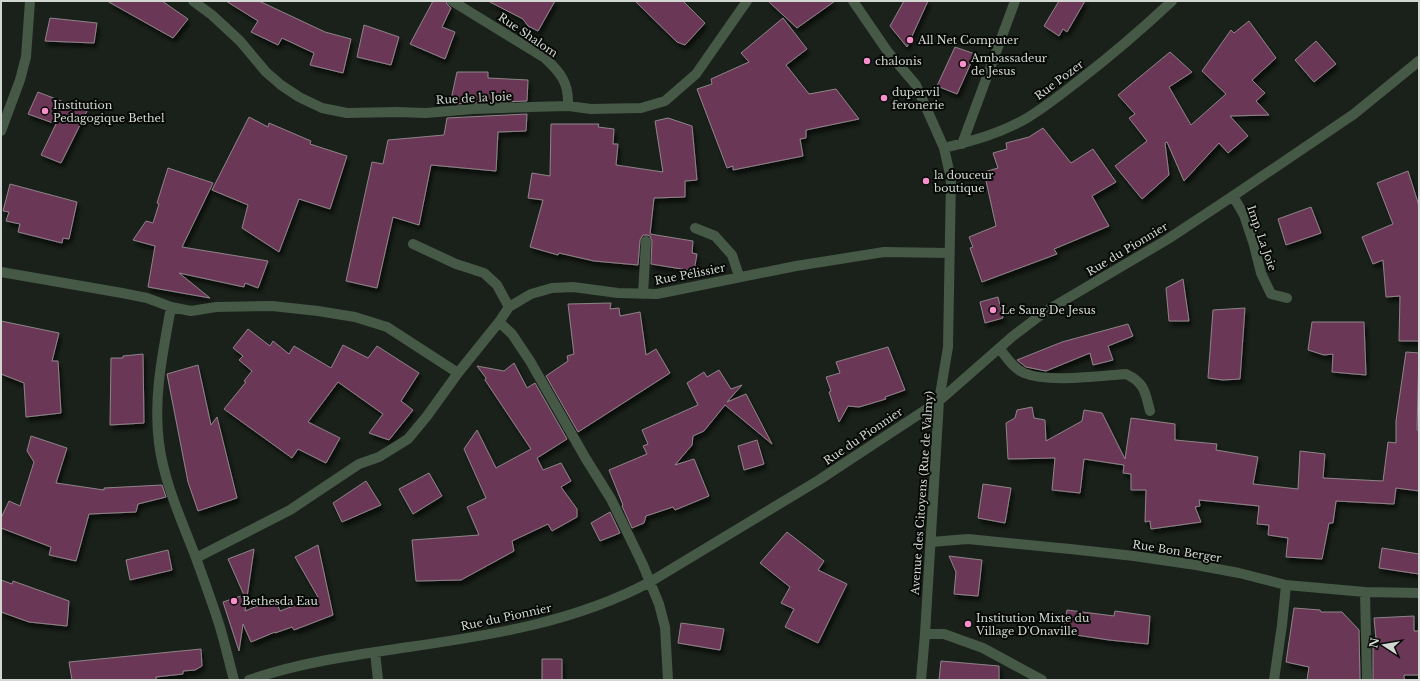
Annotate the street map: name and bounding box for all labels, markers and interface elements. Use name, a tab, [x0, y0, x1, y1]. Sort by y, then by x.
street label: Rue Shalom	[496, 10, 561, 60]
place label: All Net Computer	[917, 33, 1019, 47]
marker: All Net Computer	[905, 35, 915, 45]
place label: Ambassadeur de Jesus	[970, 51, 1048, 78]
place label: chalonis	[875, 54, 922, 68]
marker: chalonis	[862, 56, 872, 66]
street label: Rue Pozer	[1032, 57, 1087, 103]
marker: Ambassadeur de Jesus	[958, 59, 968, 69]
place label: dupervil feronerie	[892, 85, 944, 112]
street label: Rue de la Joie	[435, 89, 513, 107]
marker: dupervil feronerie	[879, 93, 889, 103]
place label: Institution Pedagogique Bethel	[53, 98, 165, 125]
marker: Institution Pedagogique Bethel	[40, 106, 50, 116]
place label: la douceur boutique	[933, 168, 994, 195]
marker: la douceur boutique	[921, 176, 931, 186]
street label: Imp. La Joie	[1244, 203, 1280, 273]
street label: Rue du Pionnier	[1084, 219, 1171, 279]
street label: Rue Pélissier	[653, 260, 727, 288]
place label: Le Sang De Jesus	[1001, 303, 1096, 317]
marker: Le Sang De Jesus	[988, 305, 998, 315]
street label: Avenue des Citoyens (Rue de Valmy)	[908, 390, 936, 596]
street label: Rue du Pionnier	[821, 404, 906, 468]
street label: Rue Bon Berger	[1131, 537, 1223, 565]
place label: Bethesda Eau	[242, 594, 318, 608]
marker: Bethesda Eau	[229, 596, 239, 606]
street label: Rue du Pionnier	[459, 600, 553, 633]
place label: Institution Mixte du Village D'Onaville	[975, 611, 1090, 638]
marker: Institution Mixte du Village D'Onaville	[963, 619, 973, 629]
north arrow	[1364, 625, 1404, 665]
text: N	[1366, 636, 1382, 649]

